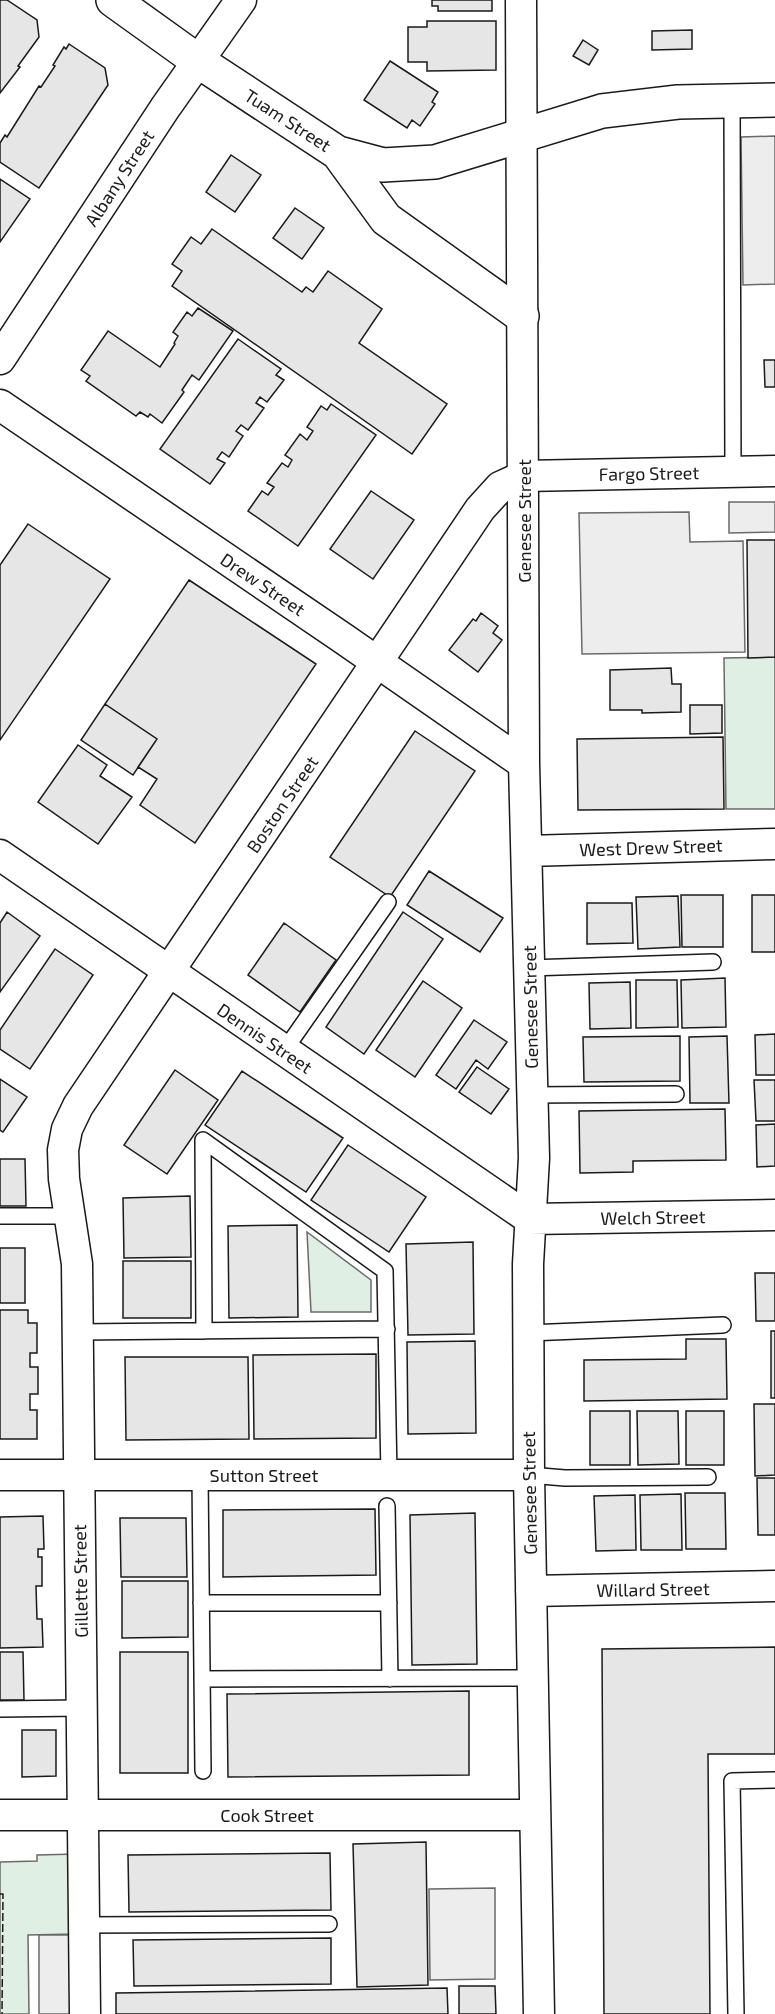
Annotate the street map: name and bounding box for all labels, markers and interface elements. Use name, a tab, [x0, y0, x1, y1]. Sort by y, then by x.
street label: Tuam Street	[241, 84, 336, 156]
street label: Albany Street	[80, 126, 158, 230]
street label: Genesee Street	[513, 459, 535, 583]
street label: Fargo Street	[599, 461, 700, 485]
street label: Drew Street	[217, 548, 310, 620]
street label: Boston Street	[242, 751, 323, 857]
street label: West Drew Street	[579, 833, 723, 860]
street label: Genesee Street	[518, 945, 542, 1069]
street label: Dennis Street	[213, 998, 317, 1078]
street label: Welch Street	[600, 1205, 706, 1229]
street label: Genesee Street	[517, 1431, 541, 1555]
street label: Sutton Street	[210, 1464, 319, 1486]
street label: Gillette Street	[68, 1524, 92, 1638]
street label: Willard Street	[596, 1577, 710, 1601]
street label: Cook Street	[220, 1804, 314, 1826]

